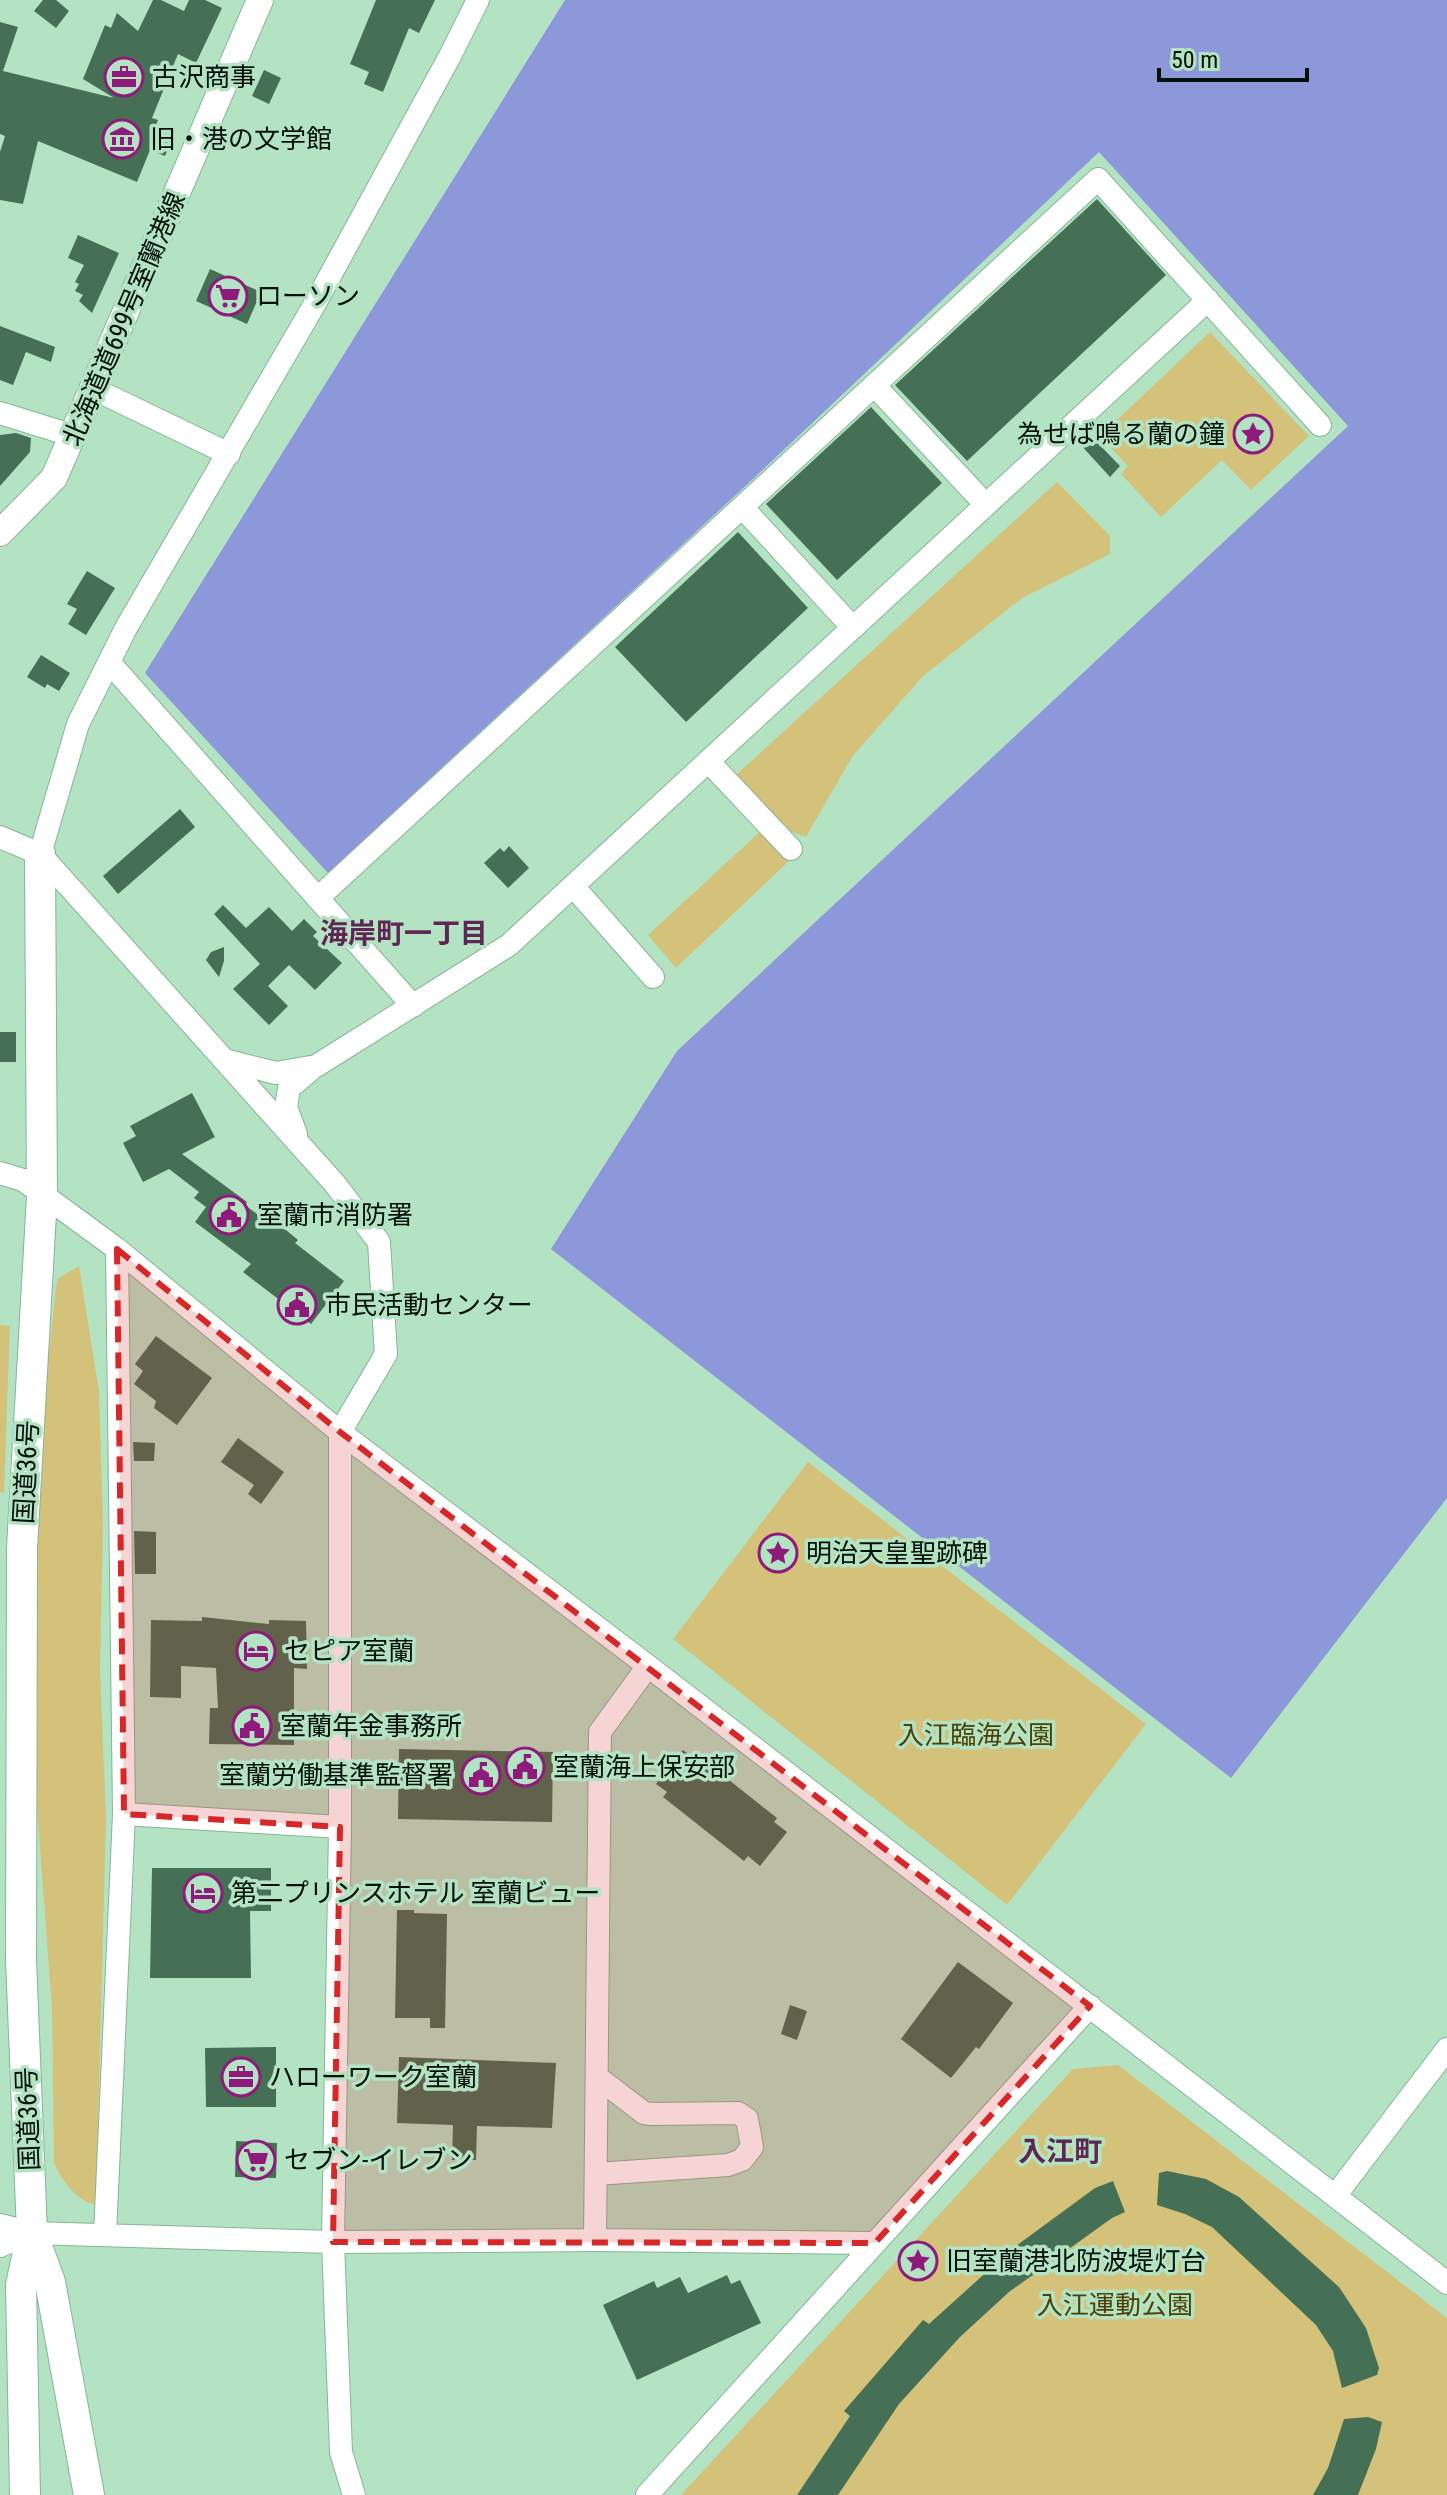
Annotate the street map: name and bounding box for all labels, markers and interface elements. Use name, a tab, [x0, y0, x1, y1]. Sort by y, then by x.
scale bar	[1159, 32, 1307, 82]
text: 50 m	[1171, 46, 1218, 74]
office icon: 古沢商事	[103, 56, 145, 98]
place label: 古沢商事	[152, 62, 256, 92]
museum icon: 旧・港の文学館	[101, 118, 143, 160]
place label: 旧・港の文学館	[150, 124, 332, 154]
street label: 北海道道699号室蘭港線	[57, 188, 191, 450]
supermarket icon: ローソン	[207, 275, 249, 317]
place label: ローソン	[256, 281, 360, 311]
place icon: 為せば鳴る蘭の鐘	[1232, 413, 1274, 455]
place label: 為せば鳴る蘭の鐘	[1017, 419, 1225, 449]
district label: 海岸町一丁目	[320, 917, 488, 950]
public building icon: 室蘭市消防署	[208, 1194, 250, 1236]
place label: 室蘭市消防署	[257, 1200, 413, 1230]
public building icon: 市民活動センター	[276, 1284, 318, 1326]
place label: 市民活動センター	[325, 1290, 533, 1320]
street label: 国道36号	[8, 1419, 44, 1525]
place icon: 明治天皇聖跡碑	[757, 1532, 799, 1574]
place label: 明治天皇聖跡碑	[806, 1538, 988, 1568]
hotel icon: セピア室蘭	[235, 1630, 277, 1672]
place label: セピア室蘭	[284, 1636, 414, 1666]
public building icon: 室蘭年金事務所	[231, 1705, 273, 1747]
place label: 室蘭年金事務所	[280, 1711, 462, 1741]
park label: 入江臨海公園	[898, 1720, 1054, 1750]
public building icon: 室蘭海上保安部	[504, 1746, 546, 1788]
place label: 室蘭海上保安部	[553, 1752, 735, 1782]
public building icon: 室蘭労働基準監督署	[460, 1754, 502, 1796]
place label: 室蘭労働基準監督署	[219, 1760, 453, 1790]
hotel icon: 第二プリンスホテル 室蘭ビュー	[182, 1872, 224, 1914]
place label: 第二プリンスホテル 室蘭ビュー	[231, 1878, 600, 1908]
office icon: ハローワーク室蘭	[220, 2056, 262, 2098]
place label: ハローワーク室蘭	[269, 2062, 477, 2092]
street label: 国道36号	[11, 2067, 45, 2171]
district label: 入江町	[1018, 2135, 1102, 2168]
supermarket icon: セブン-イレブン	[235, 2139, 277, 2181]
place label: セブン-イレブン	[284, 2145, 472, 2175]
place icon: 旧室蘭港北防波堤灯台	[897, 2240, 939, 2282]
place label: 旧室蘭港北防波堤灯台	[946, 2246, 1206, 2276]
park label: 入江運動公園	[1037, 2290, 1193, 2320]

